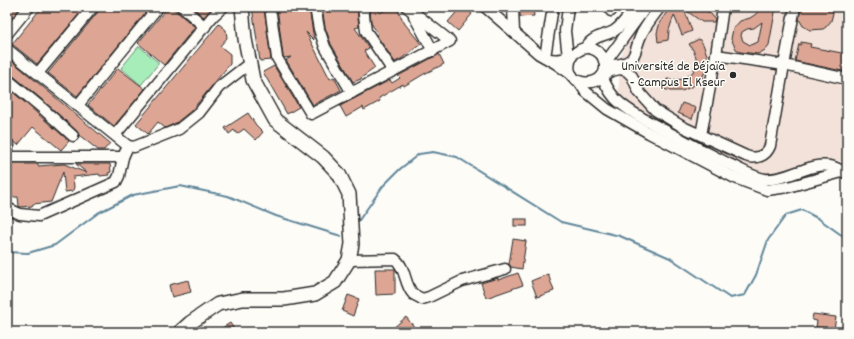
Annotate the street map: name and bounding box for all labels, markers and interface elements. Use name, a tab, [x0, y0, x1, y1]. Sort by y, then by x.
place label: Université de Béjaïa - Campus El Kseur	[621, 57, 726, 93]
marker: Université de Béjaïa - Campus El Kseur	[728, 70, 738, 80]

